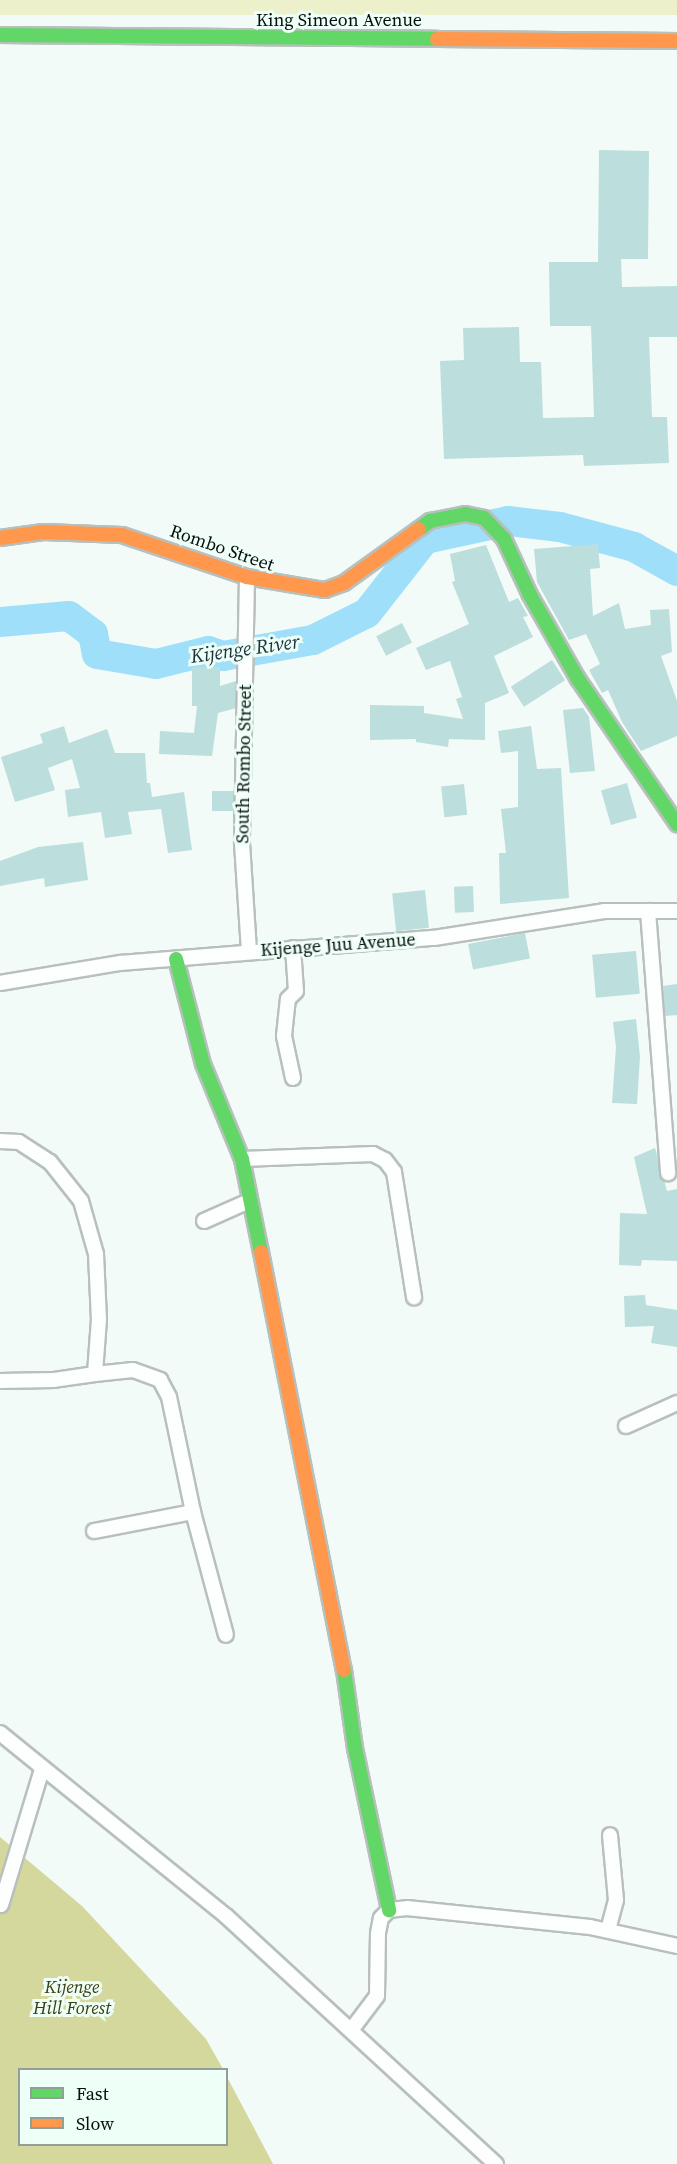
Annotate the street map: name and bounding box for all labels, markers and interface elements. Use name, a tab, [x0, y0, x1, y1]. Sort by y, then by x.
street label: King Simeon Avenue	[256, 9, 422, 31]
street label: Rombo Street	[167, 520, 277, 576]
water label: Kijenge River	[189, 629, 301, 669]
street label: South Rombo Street	[232, 684, 256, 844]
street label: Kijenge Juu Avenue	[260, 929, 416, 961]
park label: Kijenge Hill Forest	[33, 1977, 111, 2020]
legend	[18, 2068, 228, 2146]
text: Fast	[76, 2081, 109, 2106]
text: Slow	[76, 2111, 114, 2136]

